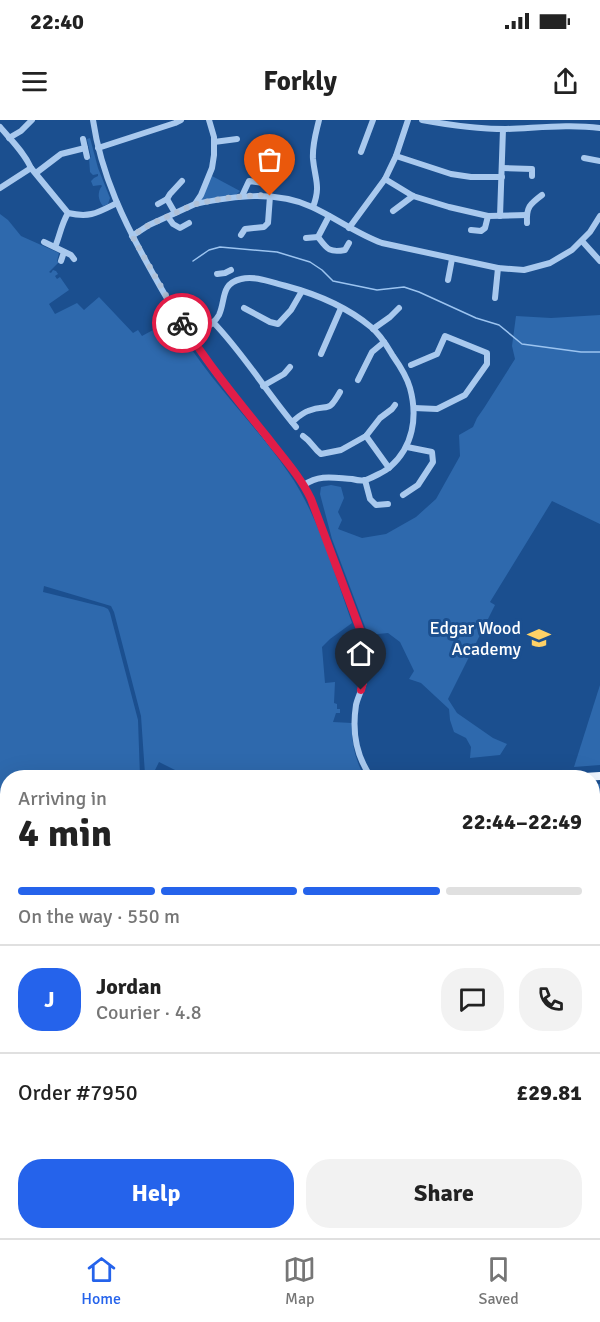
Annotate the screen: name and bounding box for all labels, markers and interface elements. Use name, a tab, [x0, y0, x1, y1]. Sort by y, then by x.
text: 22:40	[30, 8, 84, 35]
icon: menu	[18, 65, 51, 98]
text: Forkly	[263, 65, 337, 98]
icon: share	[549, 65, 582, 98]
pin	[244, 134, 295, 196]
icon: bag	[253, 143, 286, 176]
courier	[152, 293, 212, 353]
icon: bike	[166, 307, 199, 340]
place label: Edgar Wood Academy	[429, 617, 522, 660]
school or university icon: Edgar Wood Academy	[526, 625, 552, 651]
pin	[335, 628, 386, 690]
icon: home	[344, 637, 377, 670]
text: Arriving in	[18, 786, 107, 811]
text: 22:44–22:49	[462, 808, 582, 835]
text: 4 min	[18, 809, 112, 857]
text: On the way · 550 m	[18, 904, 180, 929]
button: chat	[441, 968, 504, 1031]
button: phone	[519, 968, 582, 1031]
text: Jordan	[96, 973, 162, 1000]
text: J	[44, 986, 55, 1013]
text: Courier · 4.8	[96, 1000, 202, 1025]
text: Order #7950	[18, 1079, 138, 1106]
text: £29.81	[516, 1079, 582, 1106]
button: Help	[18, 1159, 294, 1228]
button: Share	[306, 1159, 582, 1228]
tab: Home	[81, 1253, 121, 1309]
tab: Map	[283, 1253, 316, 1309]
tab: Saved	[479, 1253, 519, 1309]

